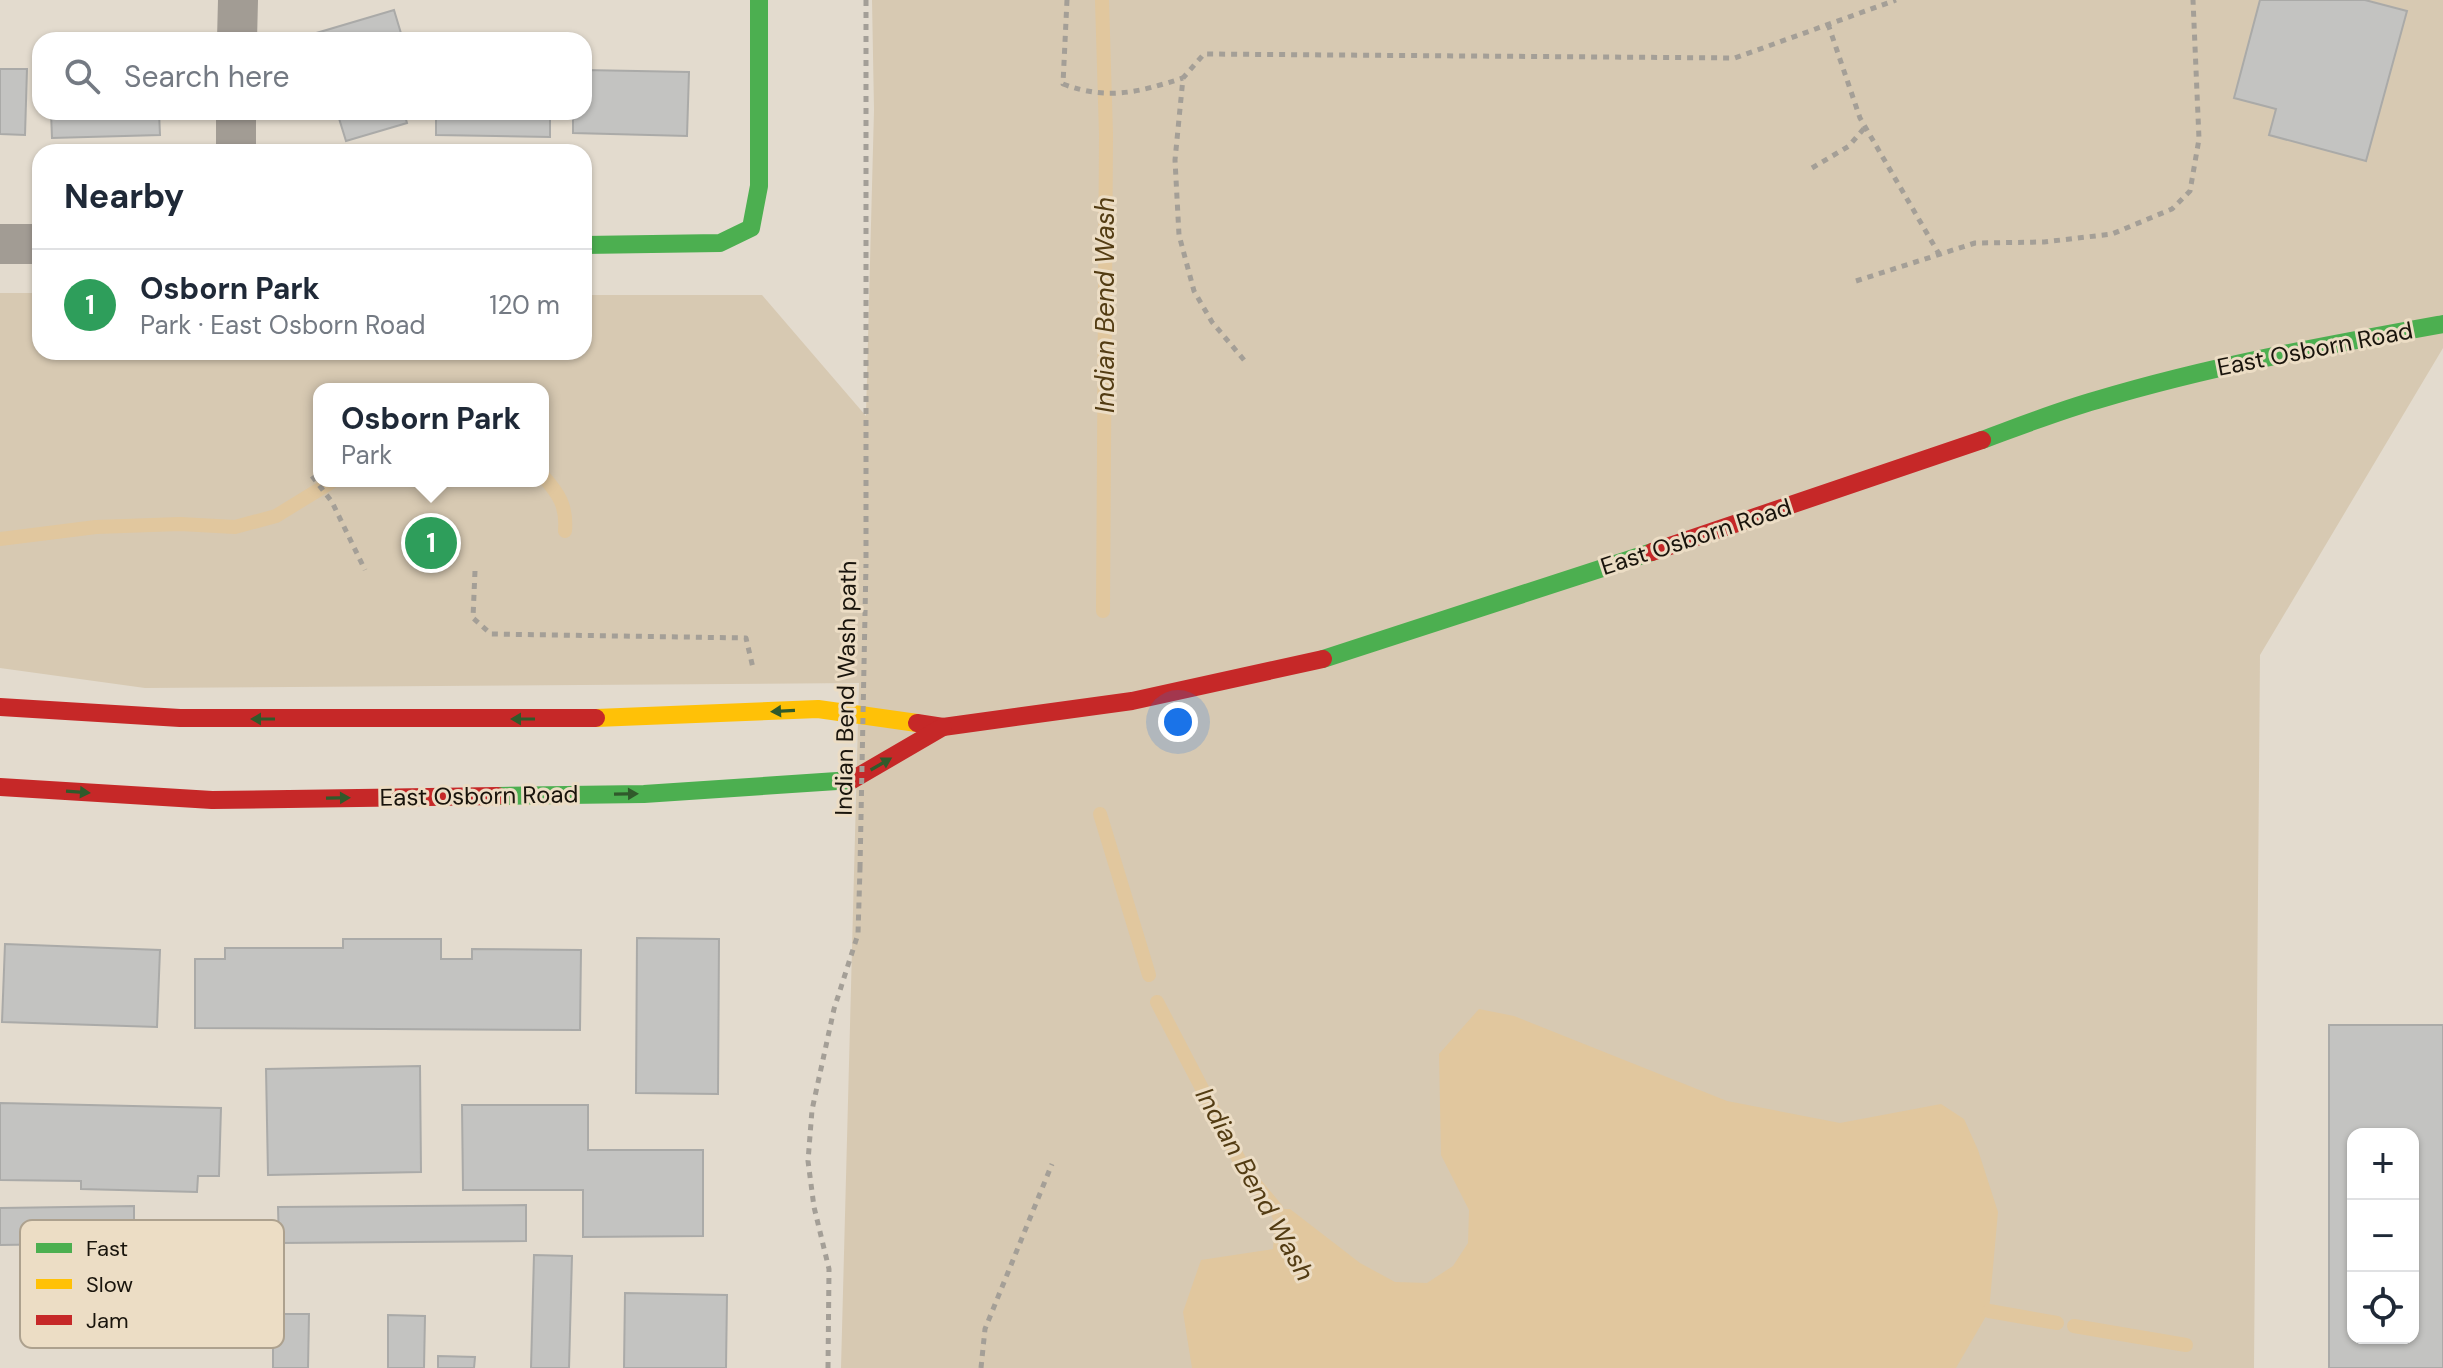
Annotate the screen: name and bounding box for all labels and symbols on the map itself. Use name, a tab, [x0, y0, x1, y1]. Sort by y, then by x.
water label: Indian Bend Wash	[1088, 197, 1122, 413]
street label: East Osborn Road	[2214, 314, 2415, 383]
street label: East Osborn Road	[1597, 491, 1795, 582]
pin: 1	[405, 513, 457, 573]
street label: Indian Bend Wash path	[828, 560, 863, 816]
your location	[1158, 702, 1198, 742]
one-way arrow	[770, 705, 795, 718]
one-way arrow	[510, 712, 535, 725]
one-way arrow	[250, 713, 275, 725]
one-way arrow	[869, 757, 892, 771]
street label: East Osborn Road	[379, 778, 579, 813]
one-way arrow	[66, 786, 91, 799]
one-way arrow	[614, 788, 639, 800]
one-way arrow	[326, 792, 351, 805]
water label: Indian Bend Wash	[1188, 1081, 1322, 1287]
legend	[20, 1220, 284, 1348]
text: Fast	[86, 1234, 128, 1263]
text: Slow	[86, 1270, 133, 1299]
text: Jam	[86, 1306, 129, 1335]

